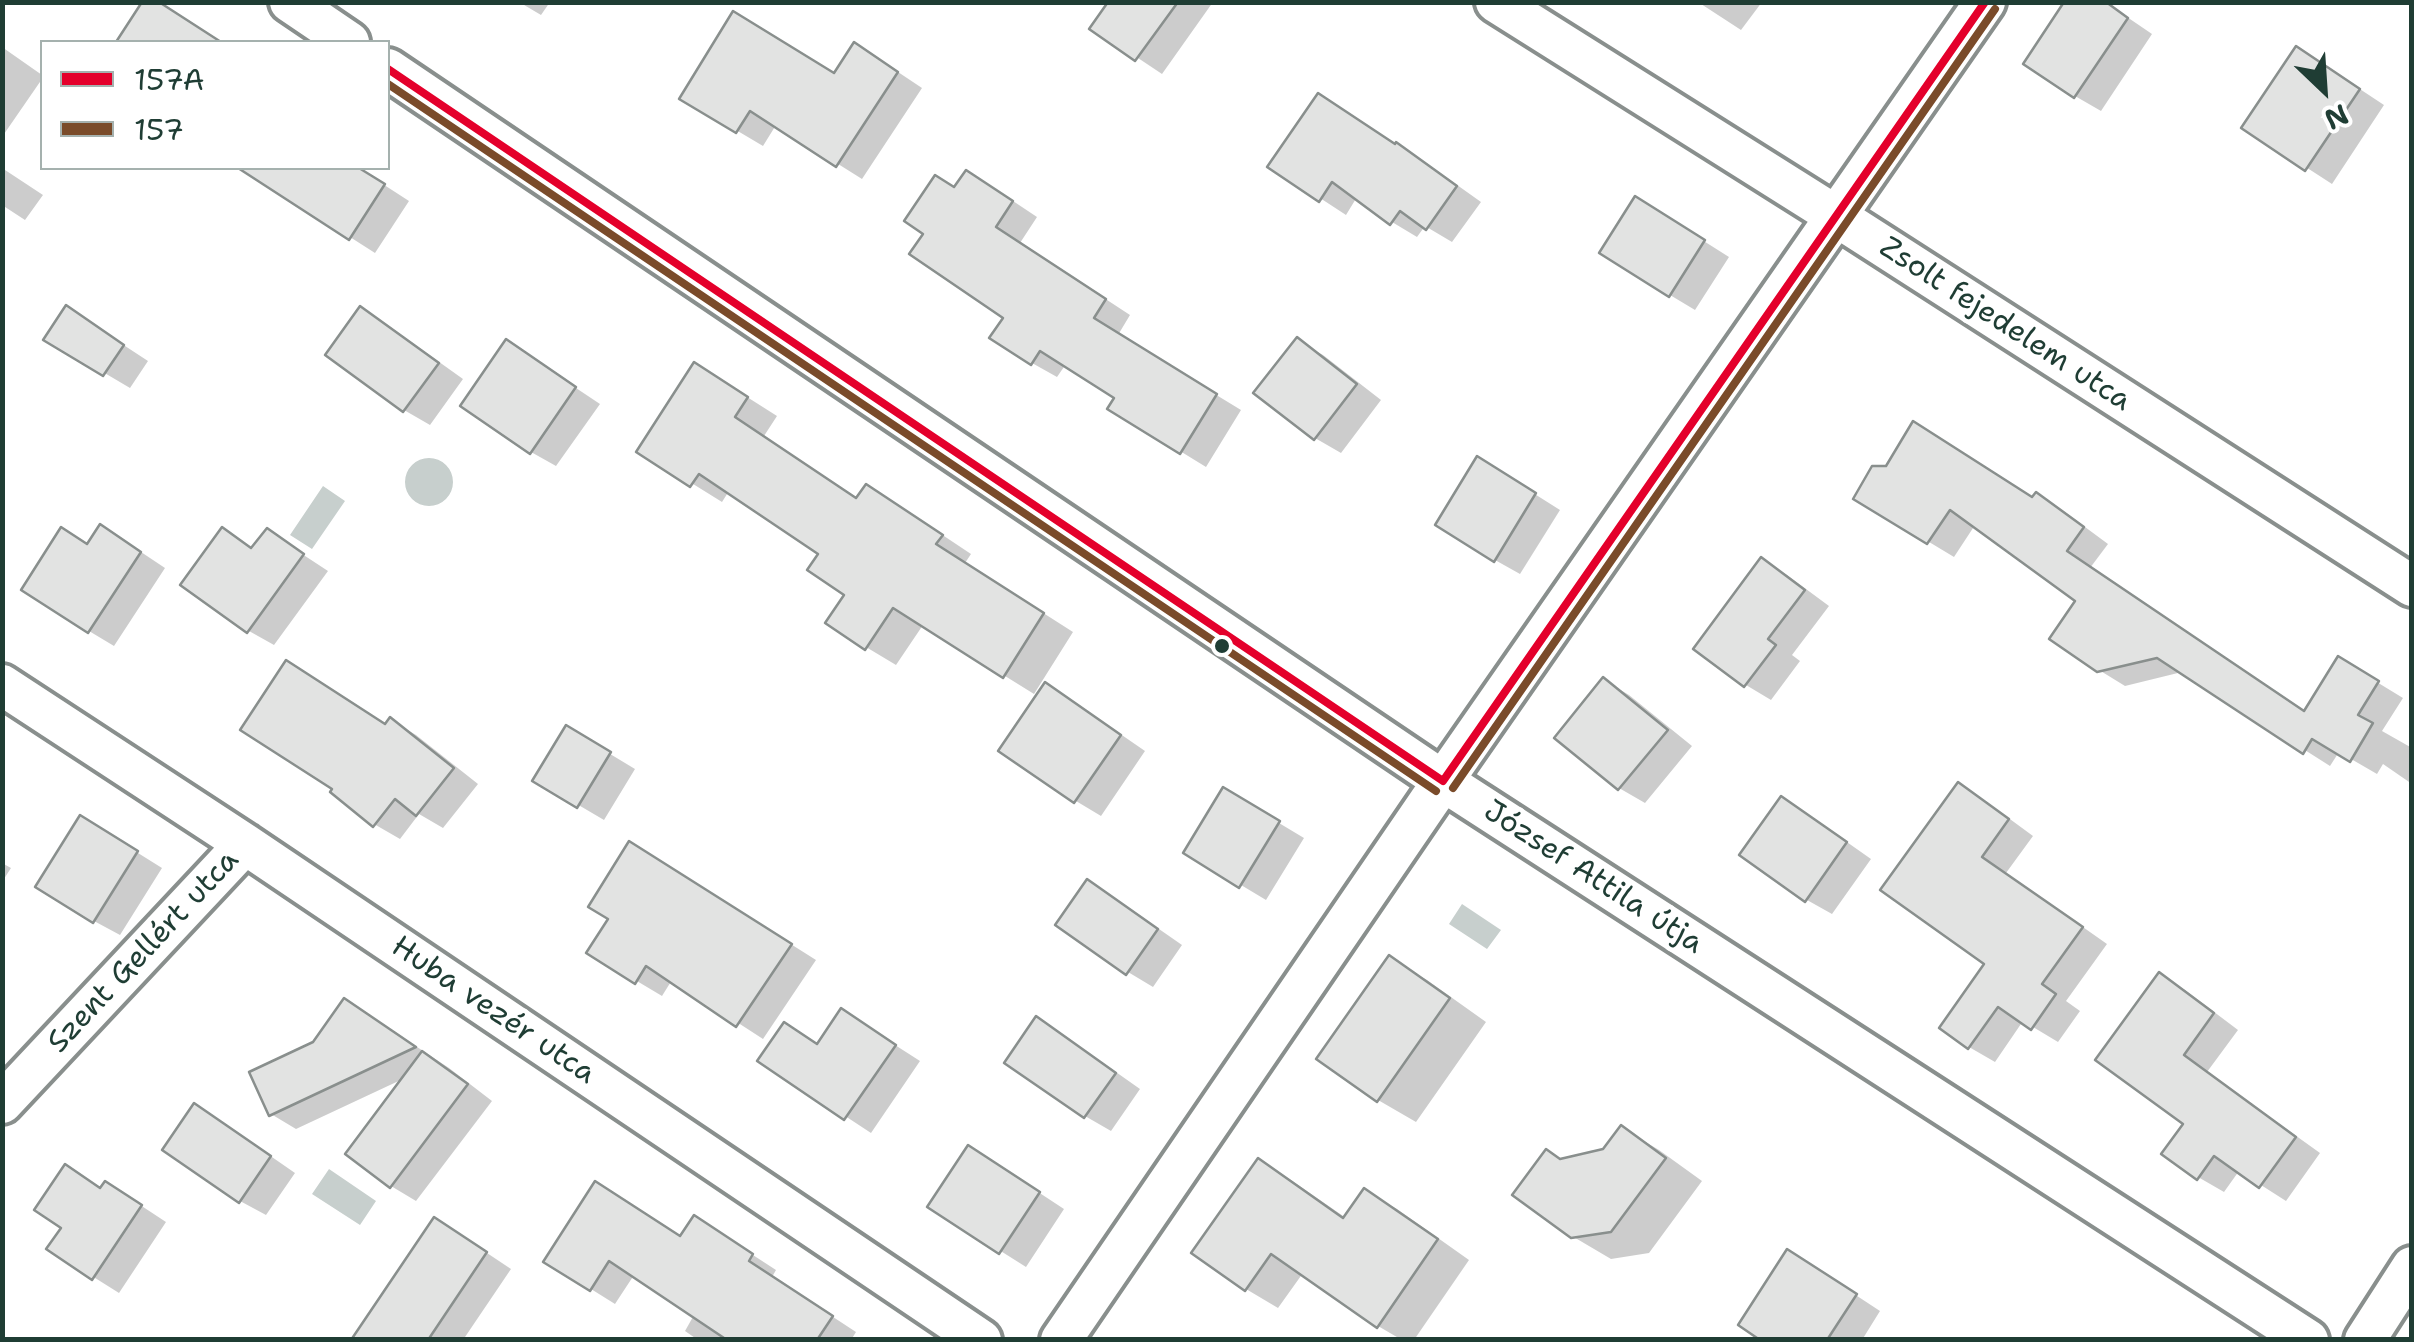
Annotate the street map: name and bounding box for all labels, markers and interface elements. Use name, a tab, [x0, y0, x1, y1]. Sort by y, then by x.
legend	[40, 40, 390, 170]
north arrow	[2274, 40, 2374, 140]
text: 157A	[134, 59, 204, 100]
text: N	[2319, 95, 2355, 139]
text: 157	[134, 109, 184, 150]
street label: Zsolt fejedelem utca	[1872, 230, 2138, 420]
unlabelled marker	[1212, 636, 1232, 656]
street label: József Attila útja	[1477, 794, 1709, 962]
street label: Szent Gellért utca	[41, 843, 247, 1061]
street label: Huba vezér utca	[384, 929, 602, 1093]

